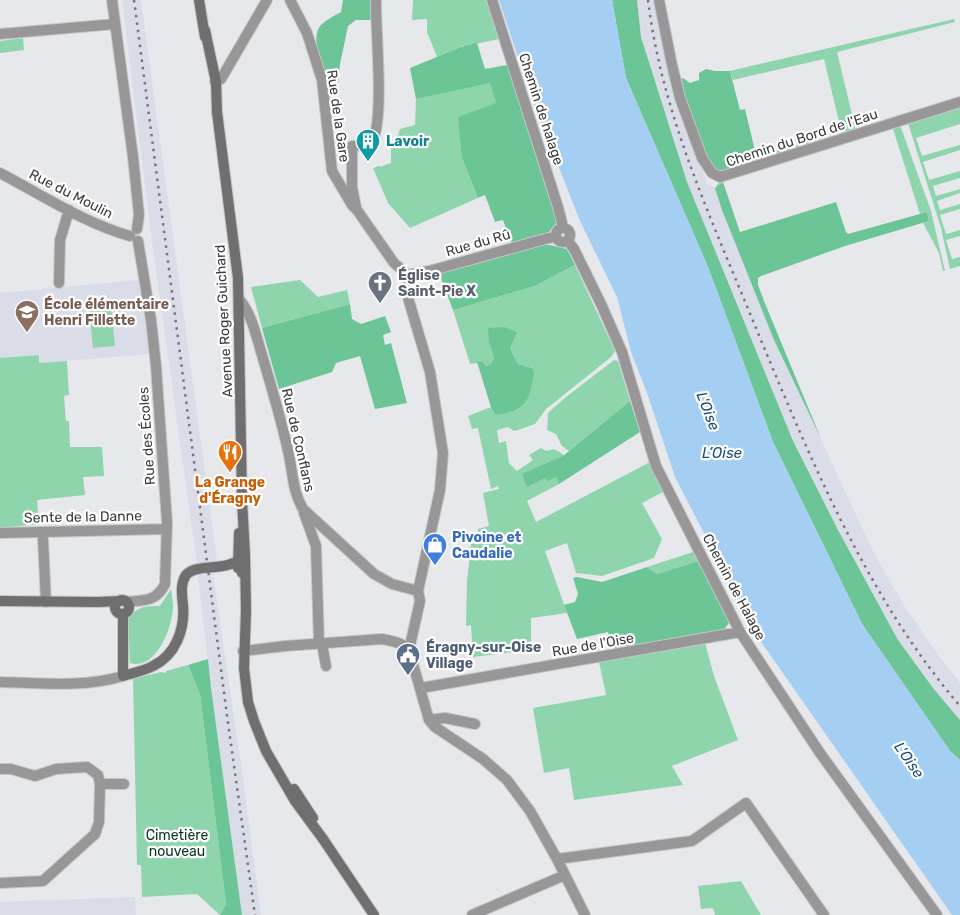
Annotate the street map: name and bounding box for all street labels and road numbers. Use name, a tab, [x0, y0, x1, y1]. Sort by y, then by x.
street label: Chemin de halage	[515, 51, 567, 167]
street label: Rue de la Gare	[323, 69, 353, 164]
street label: Chemin du Bord de l'Eau	[724, 105, 880, 171]
street label: Rue du Moulin	[26, 166, 116, 222]
street label: Rue du Rû	[444, 226, 512, 260]
street label: Avenue Roger Guichard	[212, 244, 236, 398]
street label: Rue des Écoles	[134, 386, 159, 486]
street label: Rue de Conflans	[278, 386, 318, 494]
street label: Sente de la Danne	[24, 507, 142, 527]
street label: Chemin de Halage	[699, 531, 769, 643]
street label: Rue de l'Oise	[551, 629, 635, 661]

